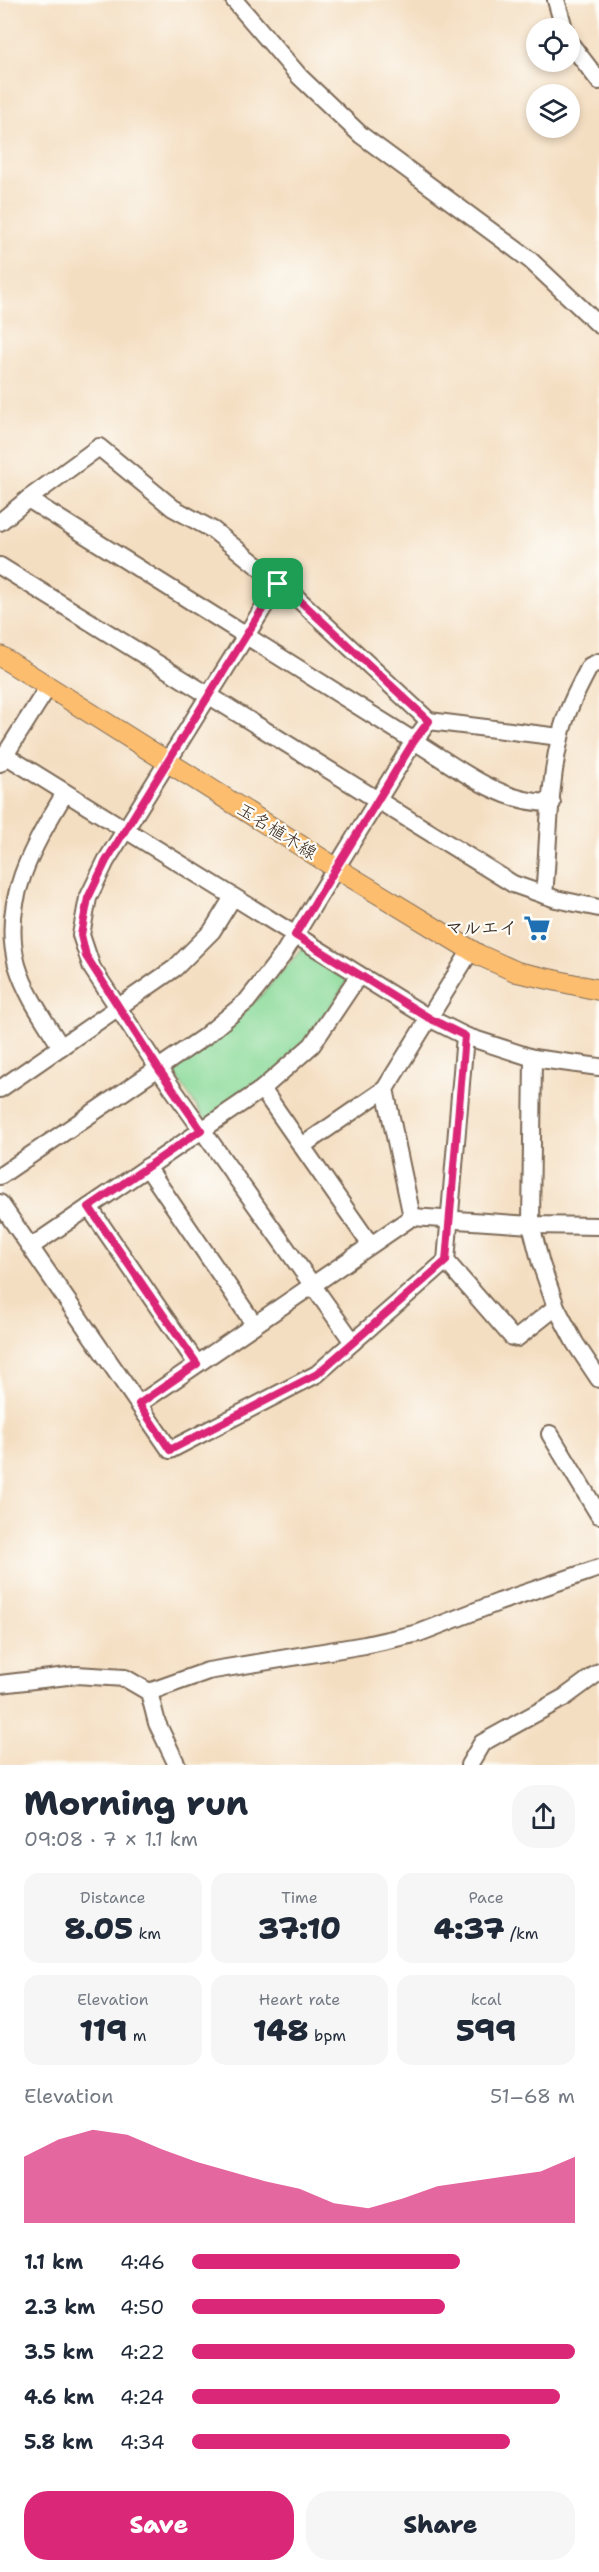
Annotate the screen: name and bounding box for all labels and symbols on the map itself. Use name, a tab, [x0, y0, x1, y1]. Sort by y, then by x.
pin	[252, 558, 303, 609]
street label: 玉名植木線	[232, 797, 322, 865]
supermarket icon: マルエイ	[522, 913, 552, 943]
place label: マルエイ	[445, 916, 517, 940]

